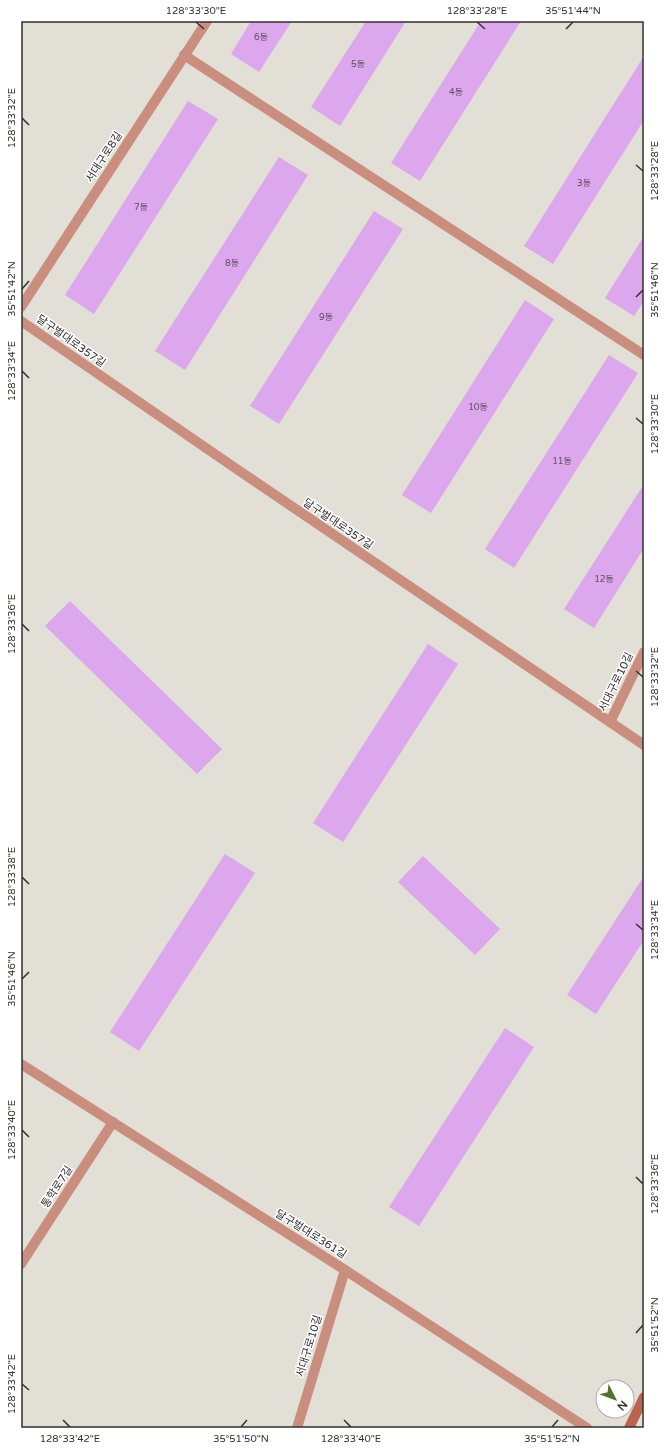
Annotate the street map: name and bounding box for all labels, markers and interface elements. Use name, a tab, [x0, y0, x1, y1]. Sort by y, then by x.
text: 128°33'30"E	[166, 5, 226, 17]
text: 128°33'28"E	[447, 5, 507, 17]
text: 35°51'44"N	[545, 5, 601, 17]
house number: 6동	[254, 32, 268, 43]
house number: 5동	[351, 59, 365, 70]
house number: 4동	[449, 87, 463, 98]
text: 128°33'32"E	[6, 88, 18, 148]
street label: 서대구로8길	[83, 129, 125, 185]
text: 128°33'28"E	[649, 141, 661, 201]
house number: 3동	[577, 178, 591, 189]
house number: 7동	[134, 202, 148, 213]
house number: 8동	[225, 258, 239, 269]
text: 35°51'42"N	[6, 261, 18, 317]
text: 35°51'46"N	[649, 262, 661, 318]
street label: 달구벌대로357길	[34, 312, 108, 370]
house number: 9동	[319, 312, 333, 323]
text: 128°33'34"E	[6, 341, 18, 401]
text: 128°33'30"E	[649, 394, 661, 454]
house number: 10동	[468, 402, 488, 413]
house number: 11동	[552, 456, 572, 467]
street label: 달구벌대로357길	[301, 496, 375, 552]
house number: 12동	[594, 574, 614, 585]
text: 128°33'36"E	[6, 594, 18, 654]
text: 128°33'32"E	[649, 647, 661, 707]
street label: 서대구로10길	[596, 650, 636, 714]
text: 128°33'38"E	[6, 847, 18, 907]
text: 128°33'34"E	[649, 900, 661, 960]
text: 35°51'46"N	[6, 951, 18, 1007]
text: 128°33'40"E	[6, 1100, 18, 1160]
text: 128°33'36"E	[649, 1154, 661, 1214]
street label: 통학로7길	[39, 1164, 75, 1210]
street label: 달구벌대로361길	[273, 1207, 349, 1261]
text: 35°51'52"N	[649, 1297, 661, 1353]
street label: 서대구로10길	[293, 1313, 325, 1379]
text: 128°33'42"E	[6, 1354, 18, 1414]
north arrow	[595, 1379, 635, 1419]
text: N	[614, 1398, 630, 1413]
text: 128°33'42"E	[40, 1433, 100, 1445]
text: 35°51'50"N	[213, 1433, 269, 1445]
text: 128°33'40"E	[321, 1433, 381, 1445]
text: 35°51'52"N	[524, 1433, 580, 1445]

